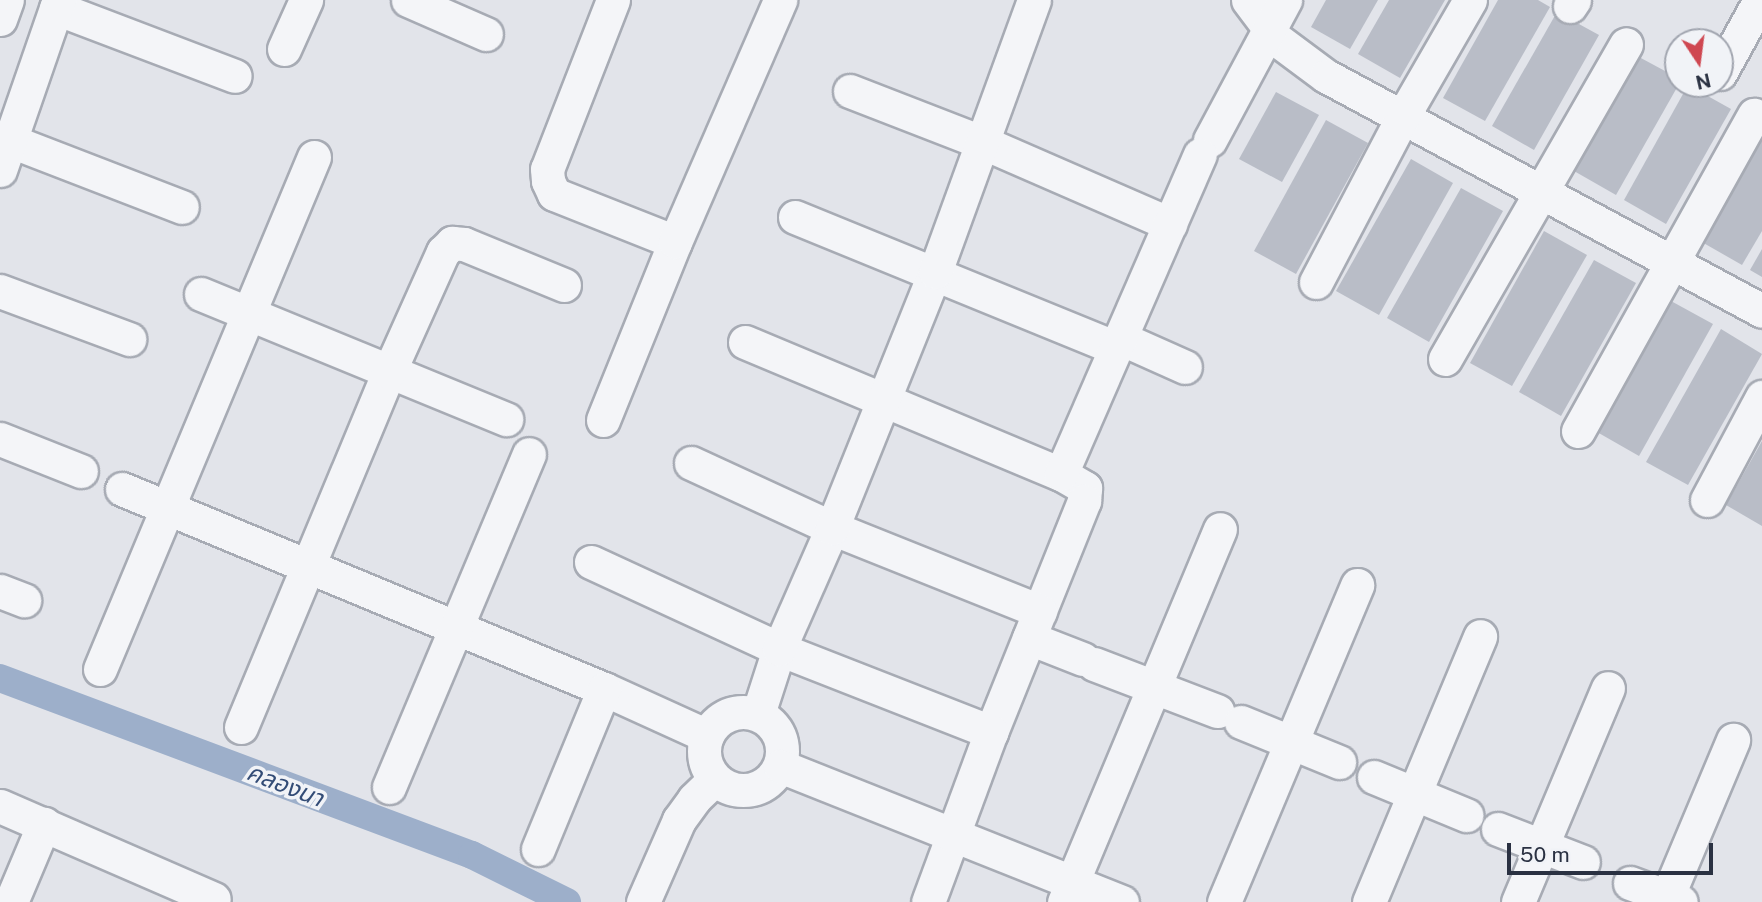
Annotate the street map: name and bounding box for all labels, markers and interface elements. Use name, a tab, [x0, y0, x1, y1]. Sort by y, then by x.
north arrow	[1664, 28, 1734, 98]
text: N	[1694, 69, 1713, 94]
water label: คลองนา	[243, 757, 327, 813]
scale bar	[1510, 828, 1716, 872]
text: 50 m	[1520, 842, 1570, 867]

